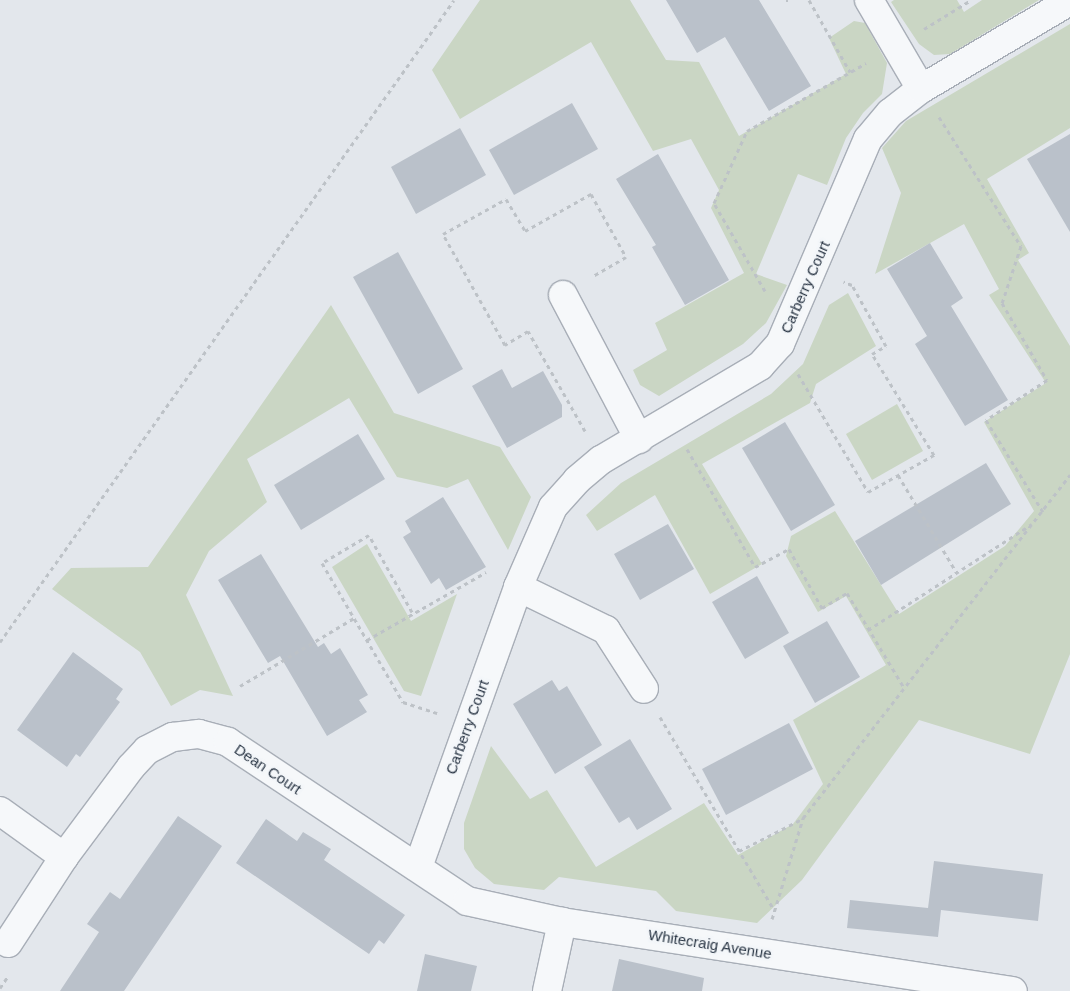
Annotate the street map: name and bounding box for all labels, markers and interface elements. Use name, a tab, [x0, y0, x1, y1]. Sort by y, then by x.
street label: Carberry Court	[777, 238, 833, 336]
street label: Carberry Court	[442, 677, 492, 777]
street label: Dean Court	[231, 740, 305, 798]
street label: Whitecraig Avenue	[647, 925, 773, 963]

